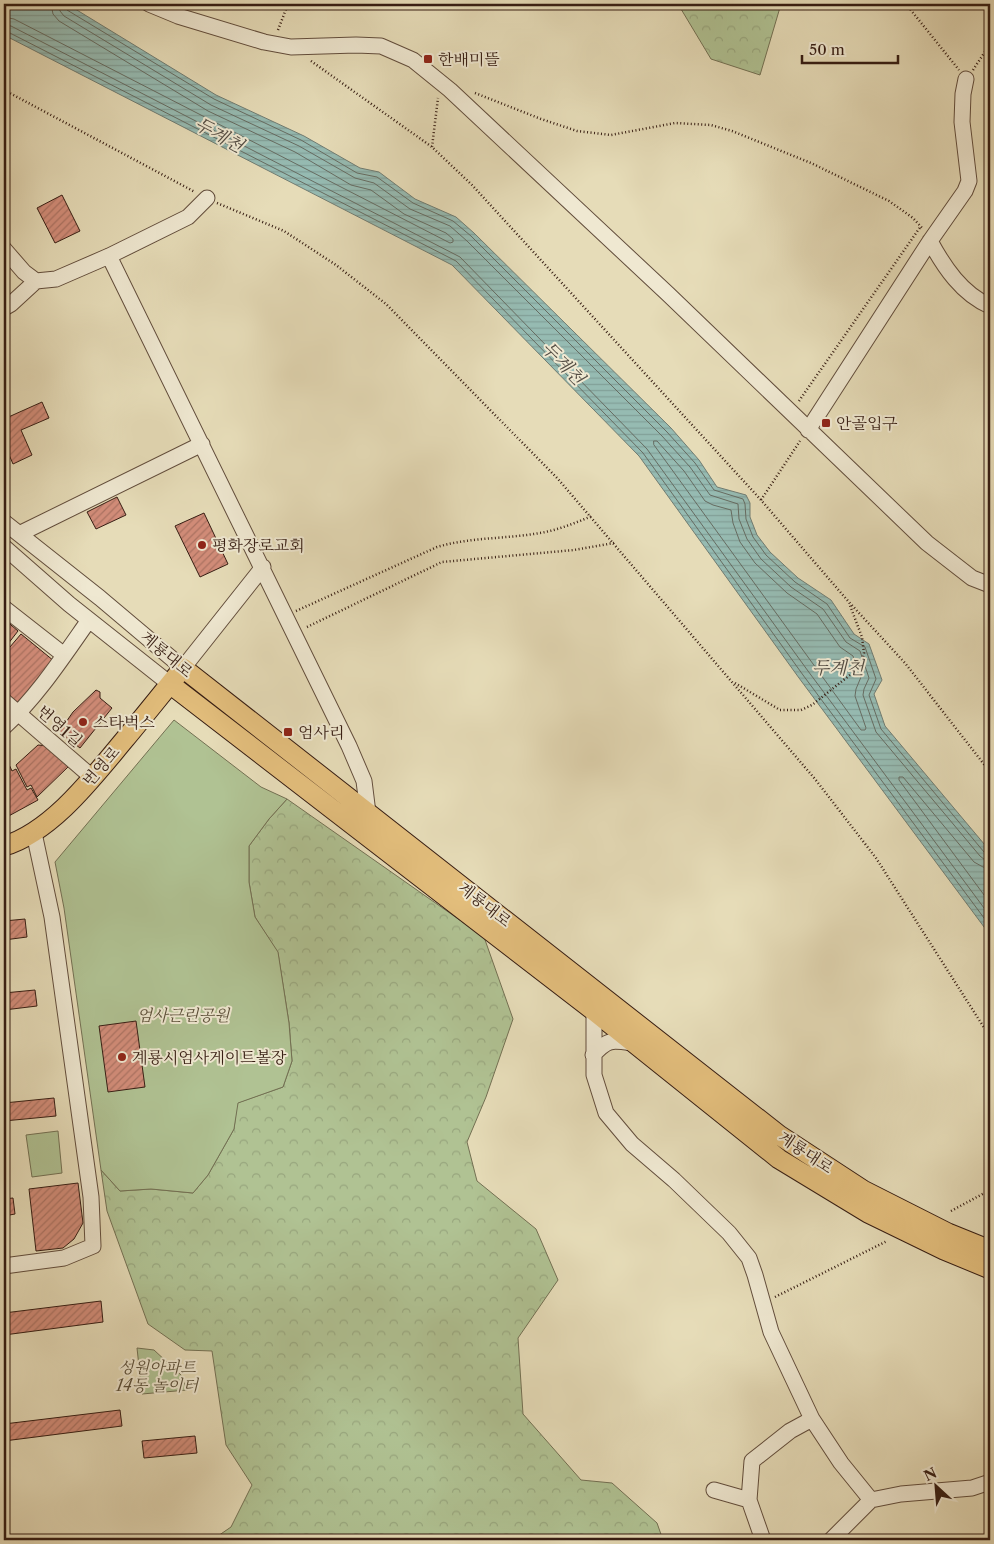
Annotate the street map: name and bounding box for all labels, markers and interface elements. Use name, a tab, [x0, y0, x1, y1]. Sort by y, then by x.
scale bar	[802, 32, 898, 64]
text: 50 m	[809, 40, 845, 59]
place label: 한배미뜰	[438, 49, 500, 69]
marker: 한배미뜰	[422, 53, 434, 65]
water label: 두계천	[191, 113, 249, 158]
water label: 두계천	[537, 337, 590, 391]
place label: 안골입구	[836, 413, 898, 433]
marker: 안골입구	[820, 417, 832, 429]
place label: 평화장로교회	[212, 535, 305, 555]
marker: 평화장로교회	[196, 539, 208, 551]
street label: 계룡대로	[137, 626, 198, 682]
water label: 두계천	[812, 657, 866, 679]
street label: 번영1길	[33, 701, 87, 751]
place label: 스타벅스	[93, 712, 155, 732]
marker: 스타벅스	[77, 716, 89, 728]
place label: 엄사리	[298, 722, 344, 742]
marker: 엄사리	[282, 726, 294, 738]
street label: 번영로	[78, 742, 124, 790]
street label: 계룡대로	[454, 877, 516, 931]
park label: 엄사근린공원	[137, 1005, 231, 1025]
place label: 계룡시엄사게이트볼장	[132, 1047, 287, 1067]
marker: 계룡시엄사게이트볼장	[116, 1051, 128, 1063]
street label: 계룡대로	[775, 1126, 838, 1178]
park label: 성원아파트 14동 놀이터	[115, 1357, 200, 1395]
north arrow	[912, 1462, 962, 1512]
text: N	[921, 1464, 940, 1485]

